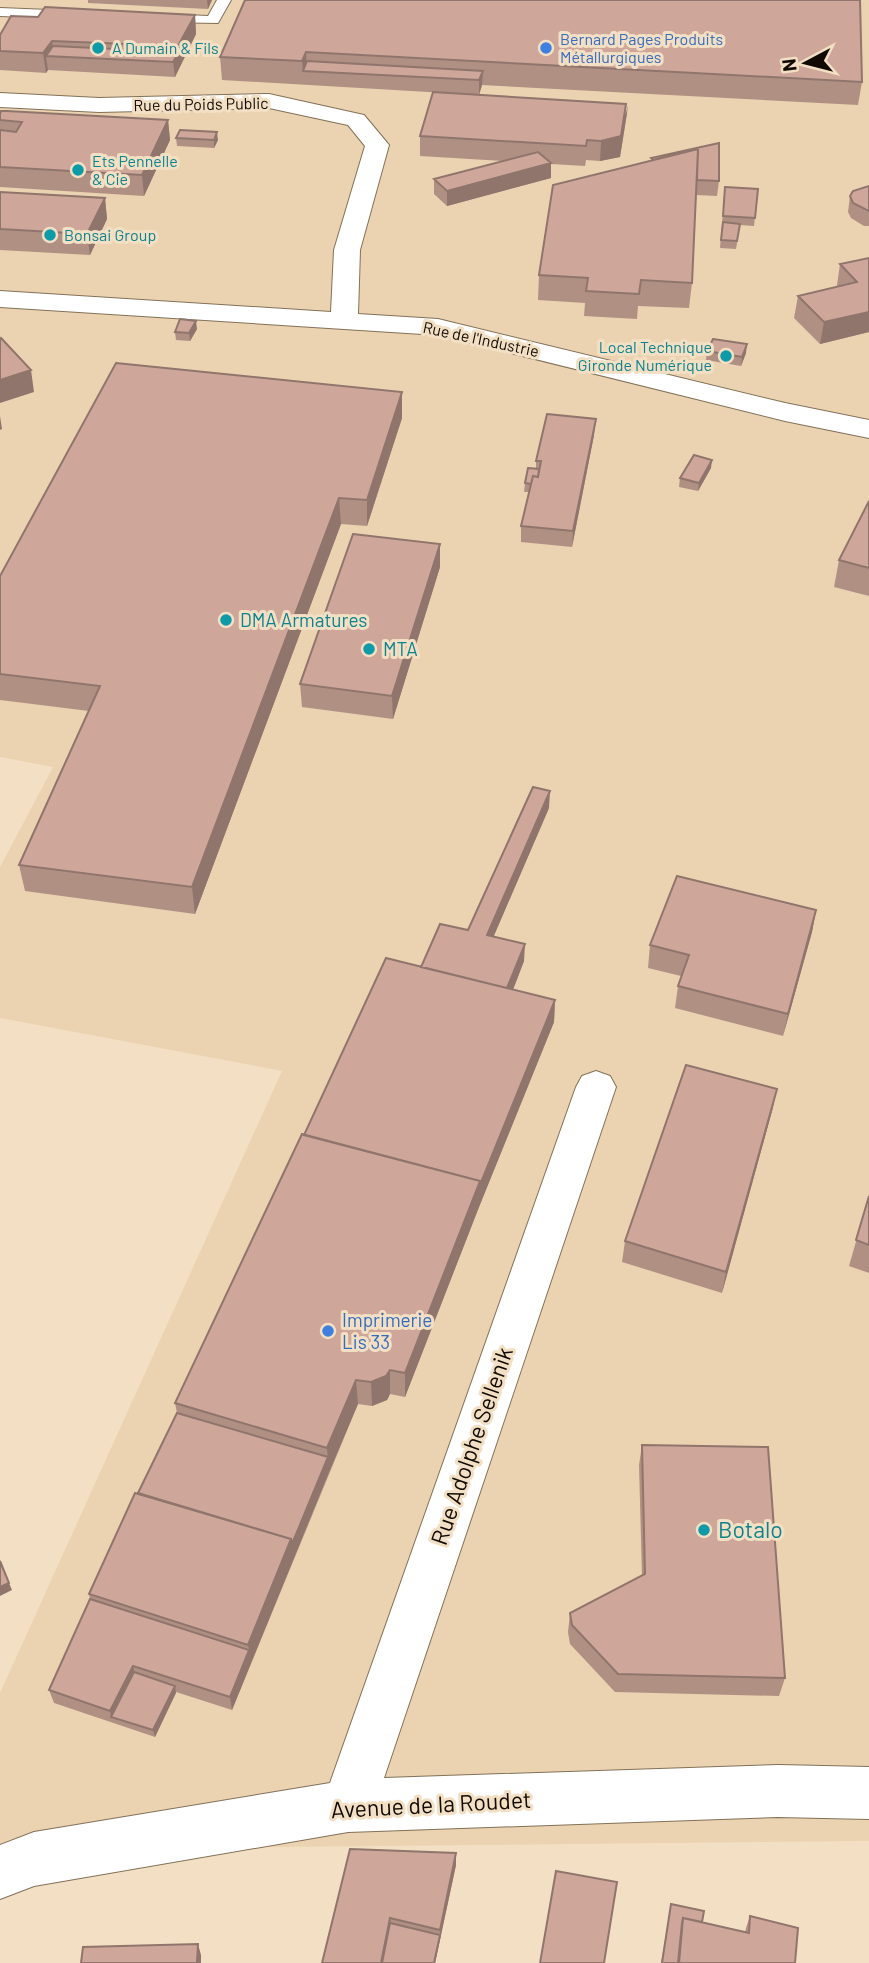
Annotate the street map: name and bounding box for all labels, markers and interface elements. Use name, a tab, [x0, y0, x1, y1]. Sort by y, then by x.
north arrow	[771, 28, 841, 98]
place label: Bernard Pages Produits Métallurgiques	[560, 29, 723, 66]
place label: A Dumain & Fils	[112, 38, 219, 57]
marker: A Dumain & Fils	[90, 40, 106, 56]
marker: Bernard Pages Produits Métallurgiques	[538, 40, 554, 56]
text: N	[776, 57, 801, 73]
street label: Rue du Poids Public	[133, 93, 269, 114]
place label: Ets Pennelle & Cie	[92, 151, 178, 188]
marker: Ets Pennelle & Cie	[70, 162, 86, 178]
place label: Bonsai Group	[64, 225, 156, 244]
marker: Bonsai Group	[42, 227, 58, 243]
street label: Rue de l'Industrie	[421, 317, 541, 360]
place label: Local Technique Gironde Numérique	[578, 337, 712, 374]
marker: Local Technique Gironde Numérique	[718, 348, 734, 364]
place label: DMA Armatures	[240, 608, 367, 631]
marker: DMA Armatures	[218, 612, 234, 628]
place label: MTA	[383, 637, 418, 660]
marker: MTA	[361, 641, 377, 657]
place label: Imprimerie Lis 33	[342, 1308, 432, 1353]
marker: Imprimerie Lis 33	[320, 1323, 336, 1339]
street label: Rue Adolphe Sellenik	[424, 1343, 518, 1548]
place label: Botalo	[718, 1515, 783, 1543]
marker: Botalo	[696, 1522, 712, 1538]
street label: Avenue de la Roudet	[330, 1785, 532, 1823]

